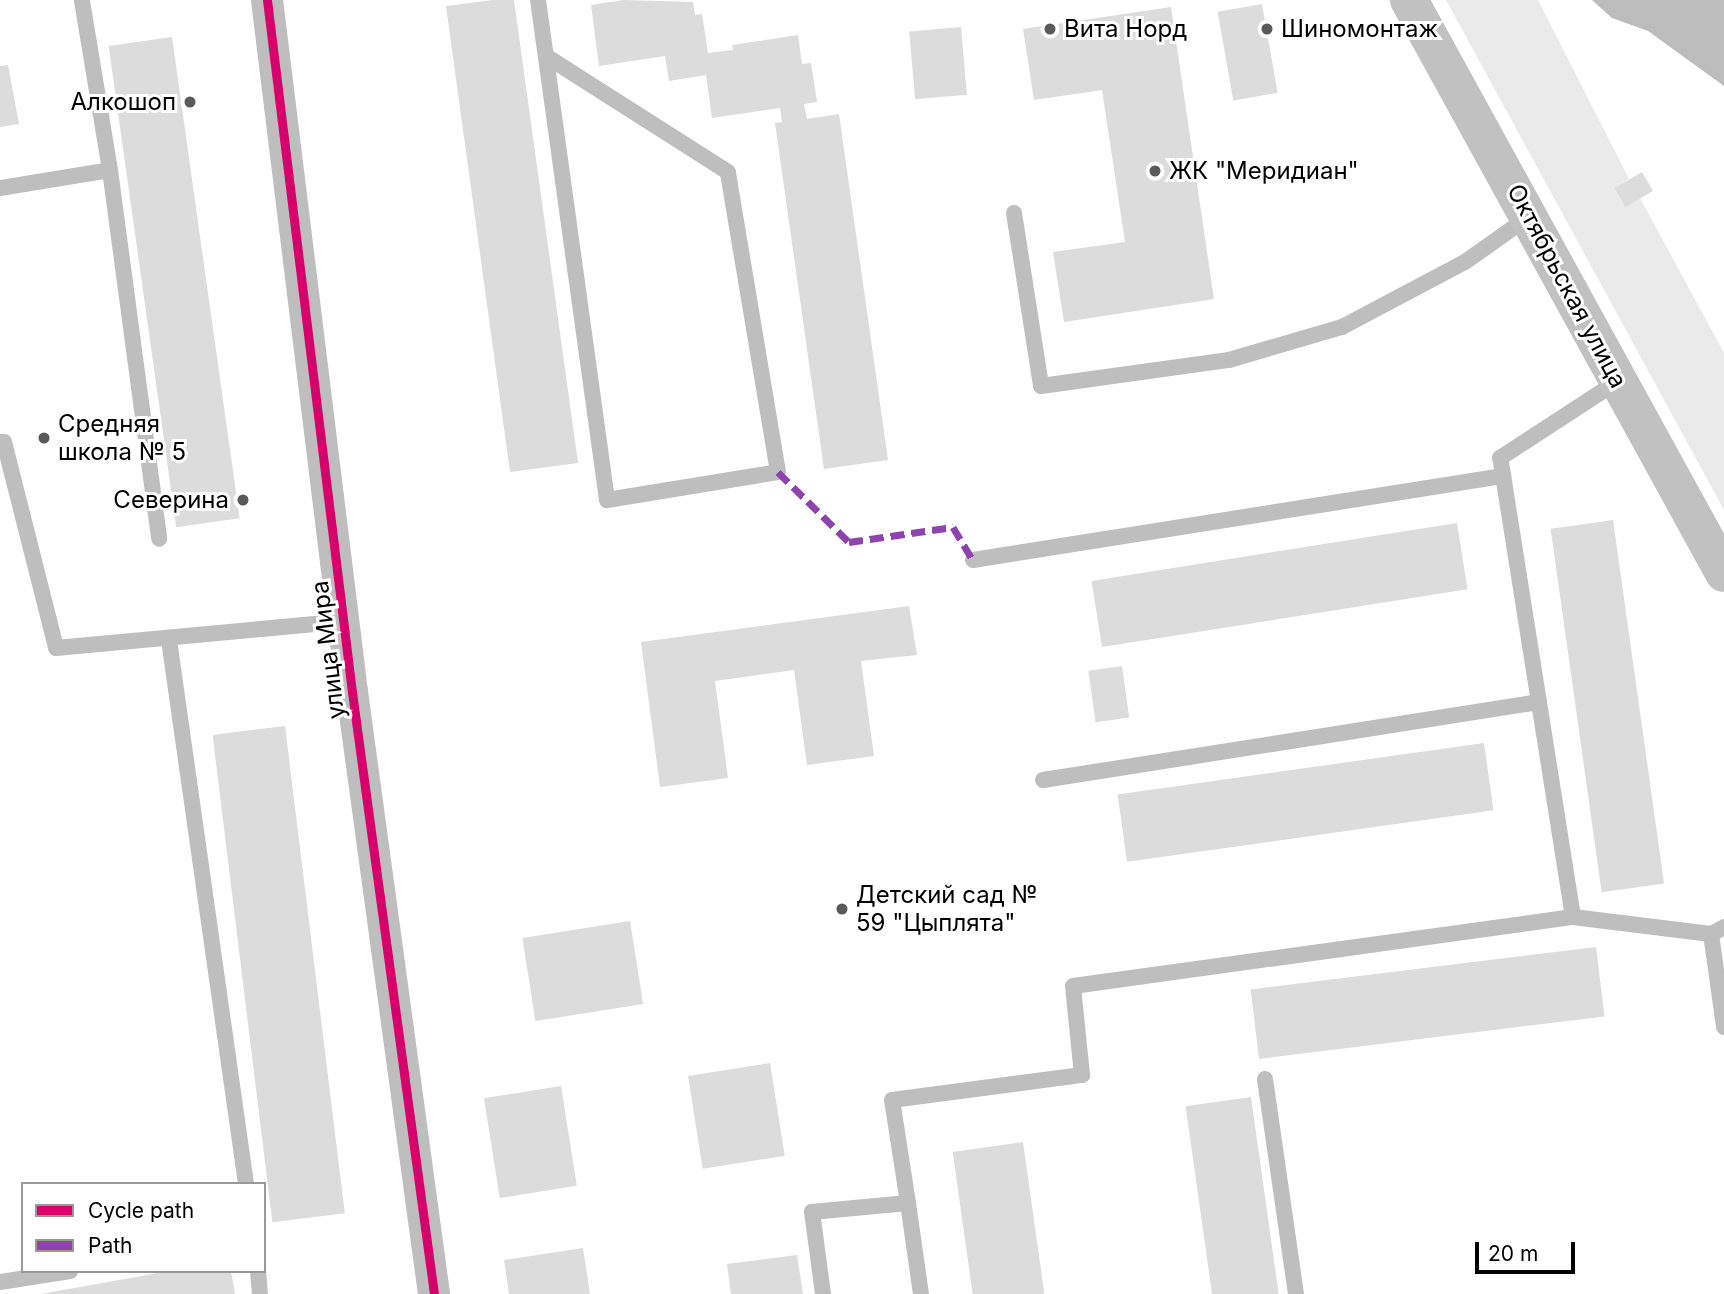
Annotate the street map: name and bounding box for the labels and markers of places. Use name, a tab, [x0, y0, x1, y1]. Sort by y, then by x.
place label: Вита Норд	[1064, 15, 1187, 43]
place label: Шиномонтаж	[1281, 15, 1438, 43]
marker: Вита Норд	[1042, 21, 1058, 37]
marker: Шиномонтаж	[1259, 21, 1275, 37]
place label: Алкошоп	[71, 88, 176, 116]
marker: Алкошоп	[182, 94, 198, 110]
place label: ЖК "Меридиан"	[1169, 157, 1359, 185]
marker: ЖК "Меридиан"	[1147, 163, 1163, 179]
place label: Средняя школа № 5	[58, 410, 186, 466]
marker: Средняя школа № 5	[36, 430, 52, 446]
place label: Северина	[113, 486, 229, 514]
marker: Северина	[235, 492, 251, 508]
place label: Детский сад № 59 "Цыплята"	[856, 881, 1038, 937]
marker: Детский сад № 59 "Цыплята"	[834, 901, 850, 917]

